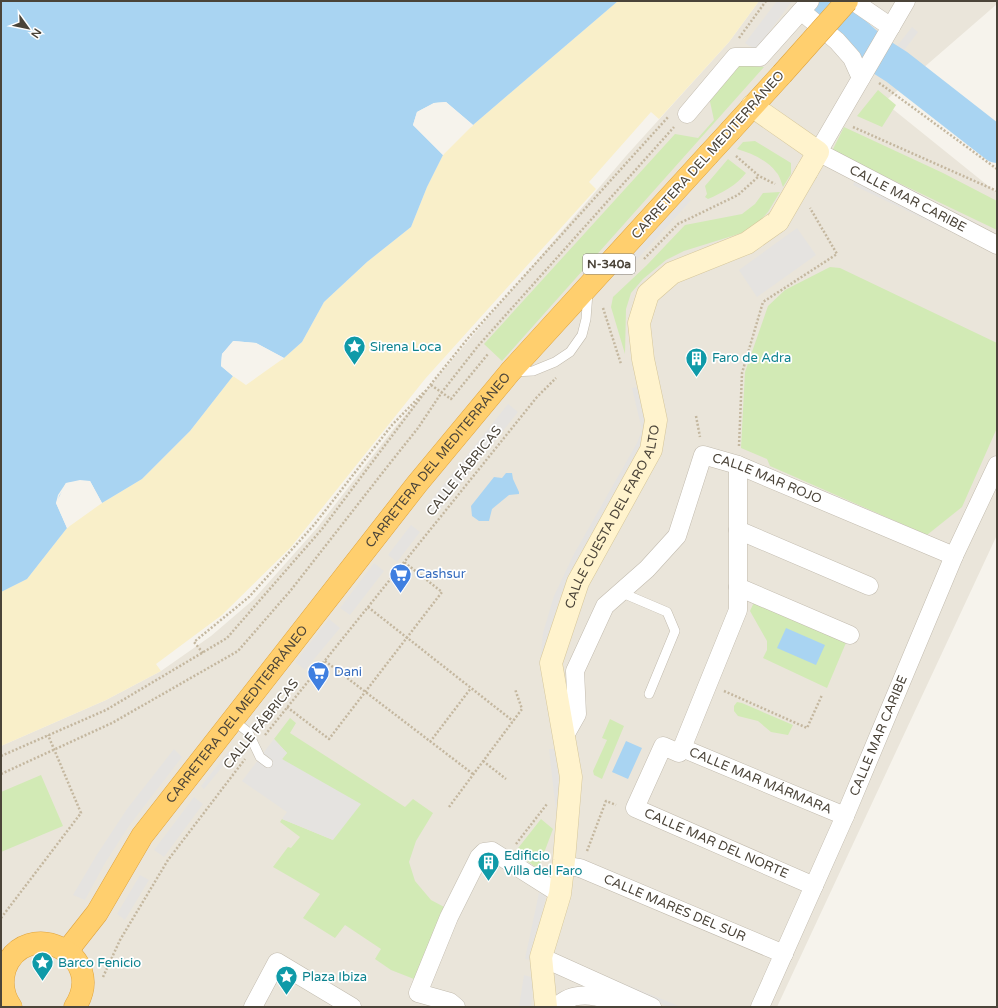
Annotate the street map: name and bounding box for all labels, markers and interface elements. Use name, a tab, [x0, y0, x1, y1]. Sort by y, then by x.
north arrow	[8, 8, 48, 48]
text: N	[28, 26, 44, 40]
street label: CARRETERA DEL MEDITERRÁNEO	[628, 68, 788, 242]
street label: CALLE MAR CARIBE	[847, 162, 969, 236]
road number: N-340a	[583, 254, 635, 274]
place icon: Sirena Loca	[341, 334, 367, 367]
place label: Sirena Loca	[370, 339, 442, 355]
building icon: Faro de Adra	[684, 345, 710, 378]
place label: Faro de Adra	[712, 350, 791, 366]
street label: CARRETERA DEL MEDITERRÁNEO	[362, 369, 514, 551]
street label: CALLE FÁBRICAS	[423, 423, 505, 519]
street label: CALLE CUESTA DEL FARO ALTO	[562, 424, 663, 611]
street label: CALLE MAR ROJO	[710, 450, 824, 507]
supermarket icon: Cashsur	[387, 561, 413, 594]
place label: Cashsur	[416, 566, 466, 582]
street label: CARRETERA DEL MEDITERRÁNEO	[163, 622, 311, 806]
supermarket icon: Dani	[306, 659, 332, 692]
place label: Dani	[334, 664, 362, 680]
street label: CALLE MAR CARIBE	[846, 673, 911, 799]
street label: CALLE FÁBRICAS	[220, 676, 302, 772]
street label: CALLE MAR MÁRMARA	[687, 744, 834, 818]
street label: CALLE MAR DEL NORTE	[642, 805, 791, 882]
place label: Edificio Villa del Faro	[504, 848, 582, 879]
building icon: Edificio Villa del Faro	[476, 850, 502, 883]
street label: CALLE MARES DEL SUR	[601, 871, 748, 945]
place icon: Barco Fenicio	[30, 950, 56, 983]
place label: Barco Fenicio	[58, 955, 141, 971]
place icon: Plaza Ibiza	[274, 964, 300, 997]
place label: Plaza Ibiza	[302, 969, 367, 985]

